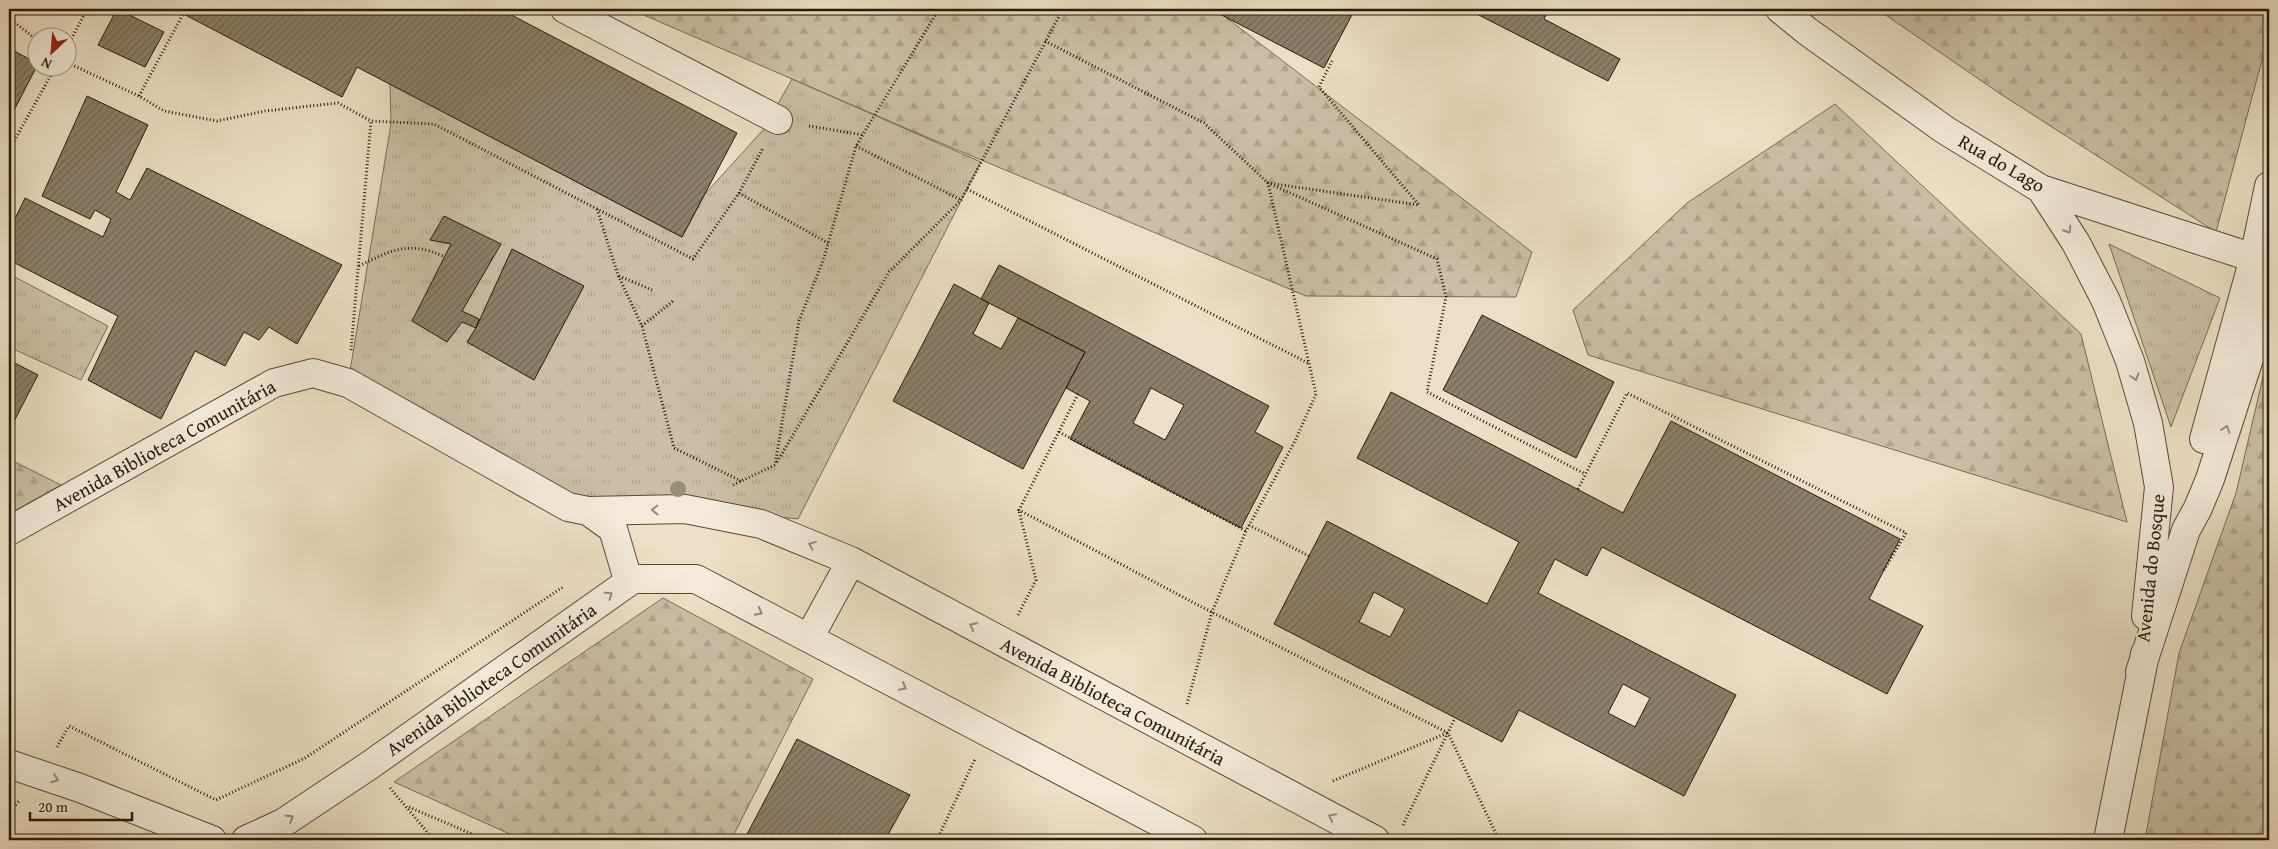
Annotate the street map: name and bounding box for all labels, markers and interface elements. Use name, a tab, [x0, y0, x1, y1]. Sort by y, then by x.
north arrow	[28, 28, 78, 78]
text: N	[37, 52, 55, 75]
street label: Rua do Lago	[1954, 127, 2050, 199]
one-way arrow	[2061, 224, 2071, 233]
street label: Avenida Biblioteca Comunitária	[47, 372, 281, 518]
one-way arrow	[2129, 372, 2139, 381]
one-way arrow	[2220, 425, 2230, 433]
street label: Avenida do Bosque	[2128, 492, 2172, 644]
one-way arrow	[651, 505, 658, 515]
one-way arrow	[808, 540, 817, 551]
one-way arrow	[604, 592, 613, 601]
street label: Avenida Biblioteca Comunitária	[380, 596, 602, 762]
one-way arrow	[754, 606, 763, 616]
one-way arrow	[969, 622, 978, 632]
street label: Avenida Biblioteca Comunitária	[996, 630, 1230, 772]
one-way arrow	[898, 681, 907, 691]
one-way arrow	[50, 773, 59, 783]
scale bar	[30, 789, 132, 821]
text: 20 m	[38, 796, 69, 817]
one-way arrow	[1328, 813, 1337, 823]
one-way arrow	[284, 815, 293, 824]

